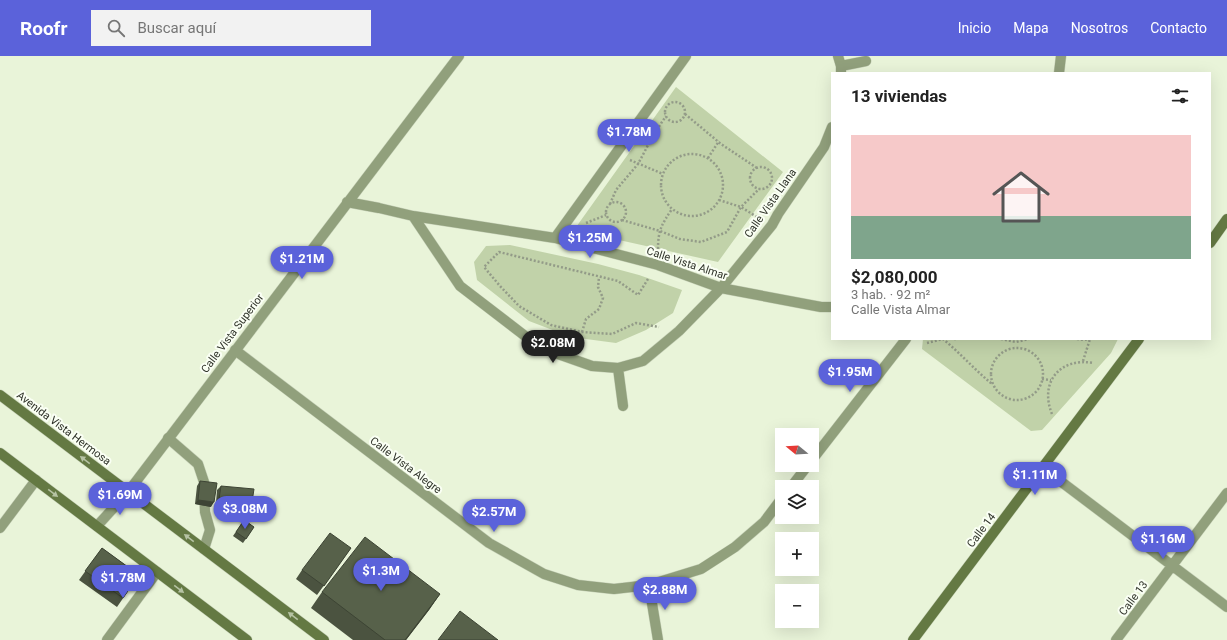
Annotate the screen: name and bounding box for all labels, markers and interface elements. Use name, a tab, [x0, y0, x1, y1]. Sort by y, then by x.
search box	[91, 10, 371, 46]
text: Roofr	[20, 17, 67, 40]
icon: search	[105, 17, 127, 39]
text: Buscar aquí	[137, 19, 216, 37]
text: Inicio	[958, 20, 991, 36]
text: Mapa	[1013, 20, 1049, 36]
text: Nosotros	[1071, 20, 1128, 36]
text: Contacto	[1150, 20, 1207, 36]
icon: filters	[1169, 85, 1191, 107]
text: 13 viviendas	[851, 86, 947, 106]
pin: $1.78M	[596, 119, 662, 153]
text: $1.78M	[607, 124, 652, 139]
icon: home	[985, 161, 1057, 233]
street label: Calle Vista Llana	[742, 166, 799, 240]
pin: $1.25M	[557, 225, 623, 259]
text: $1.25M	[568, 230, 613, 245]
street label: Calle Vista Almar	[645, 244, 729, 283]
pin: $1.21M	[269, 246, 335, 280]
text: $1.21M	[280, 251, 325, 266]
text: $2,080,000	[851, 267, 937, 287]
text: 3 hab. · 92 m²	[851, 287, 930, 302]
street label: Calle Vista Superior	[198, 291, 267, 375]
text: Calle Vista Almar	[851, 302, 950, 317]
pin: $2.08M	[520, 330, 586, 364]
text: $2.08M	[531, 335, 576, 350]
pin: $1.95M	[817, 359, 883, 393]
text: $1.95M	[828, 364, 873, 379]
street label: Avenida Vista Hermosa	[14, 389, 113, 468]
north arrow	[775, 428, 819, 472]
map controls	[775, 428, 819, 628]
street label: Calle Vista Alegre	[367, 434, 444, 497]
one-way arrow	[80, 455, 91, 464]
pin: $1.11M	[1002, 462, 1068, 496]
text: $1.11M	[1013, 467, 1058, 482]
button: layers	[775, 480, 819, 524]
pin: $1.69M	[87, 482, 153, 516]
text: $1.69M	[98, 487, 143, 502]
one-way arrow	[48, 489, 59, 497]
pin: $3.08M	[212, 496, 278, 530]
pin: $2.57M	[461, 499, 527, 533]
text: $3.08M	[223, 501, 268, 516]
text: $2.57M	[472, 504, 517, 519]
street label: Calle 14	[964, 511, 998, 550]
pin: $1.16M	[1130, 526, 1196, 560]
text: $1.16M	[1141, 531, 1186, 546]
button: +	[775, 532, 819, 576]
one-way arrow	[184, 534, 194, 542]
pin: $1.3M	[353, 558, 409, 592]
text: $1.3M	[362, 563, 400, 578]
pin: $1.78M	[90, 565, 156, 599]
text: $1.78M	[101, 570, 146, 585]
pin: $2.88M	[632, 577, 698, 611]
street label: Calle 13	[1116, 579, 1150, 618]
text: $2.88M	[643, 582, 688, 597]
button: −	[775, 584, 819, 628]
one-way arrow	[174, 585, 185, 593]
one-way arrow	[287, 612, 298, 621]

